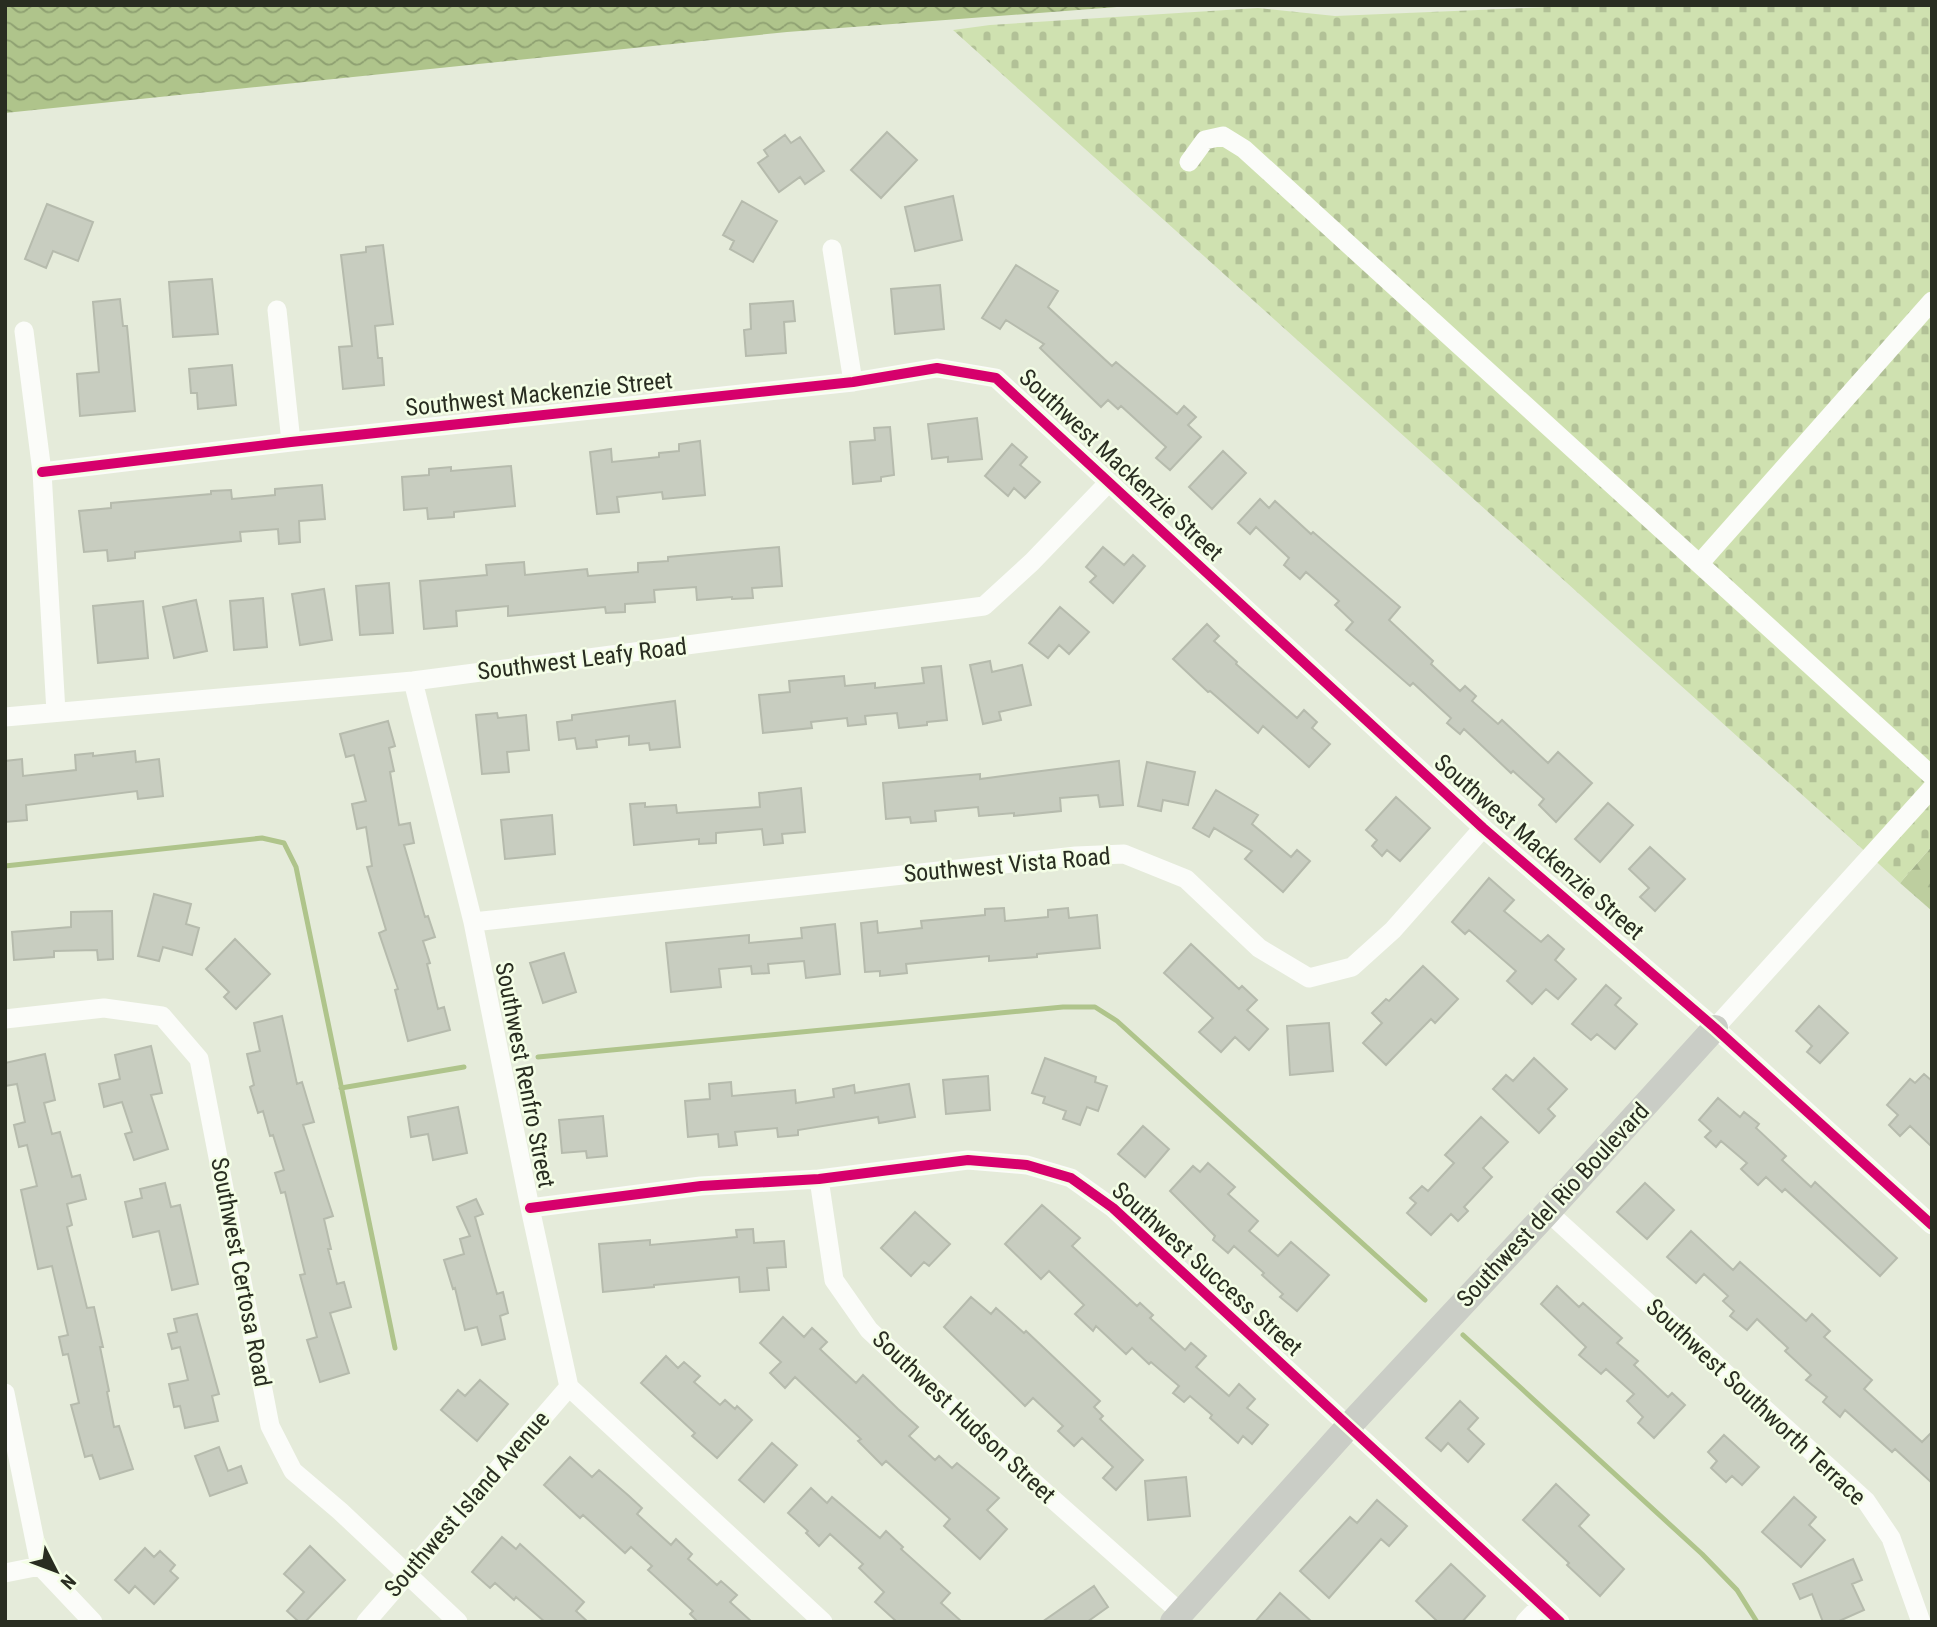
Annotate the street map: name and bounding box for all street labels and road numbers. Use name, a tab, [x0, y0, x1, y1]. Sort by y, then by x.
street label: Southwest Mackenzie Street	[1013, 363, 1229, 567]
street label: Southwest Mackenzie Street	[404, 366, 674, 422]
street label: Southwest Leafy Road	[476, 632, 688, 686]
street label: Southwest Mackenzie Street	[1429, 748, 1649, 946]
street label: Southwest Vista Road	[902, 842, 1112, 888]
street label: Southwest Renfro Street	[489, 960, 561, 1190]
street label: Southwest del Rio Boulevard	[1451, 1097, 1655, 1313]
street label: Southwest Certosa Road	[205, 1155, 277, 1389]
street label: Southwest Success Street	[1106, 1176, 1308, 1362]
street label: Southwest Southworth Terrace	[1640, 1293, 1872, 1511]
street label: Southwest Hudson Street	[867, 1325, 1061, 1509]
street label: Southwest Island Avenue	[379, 1405, 555, 1603]

